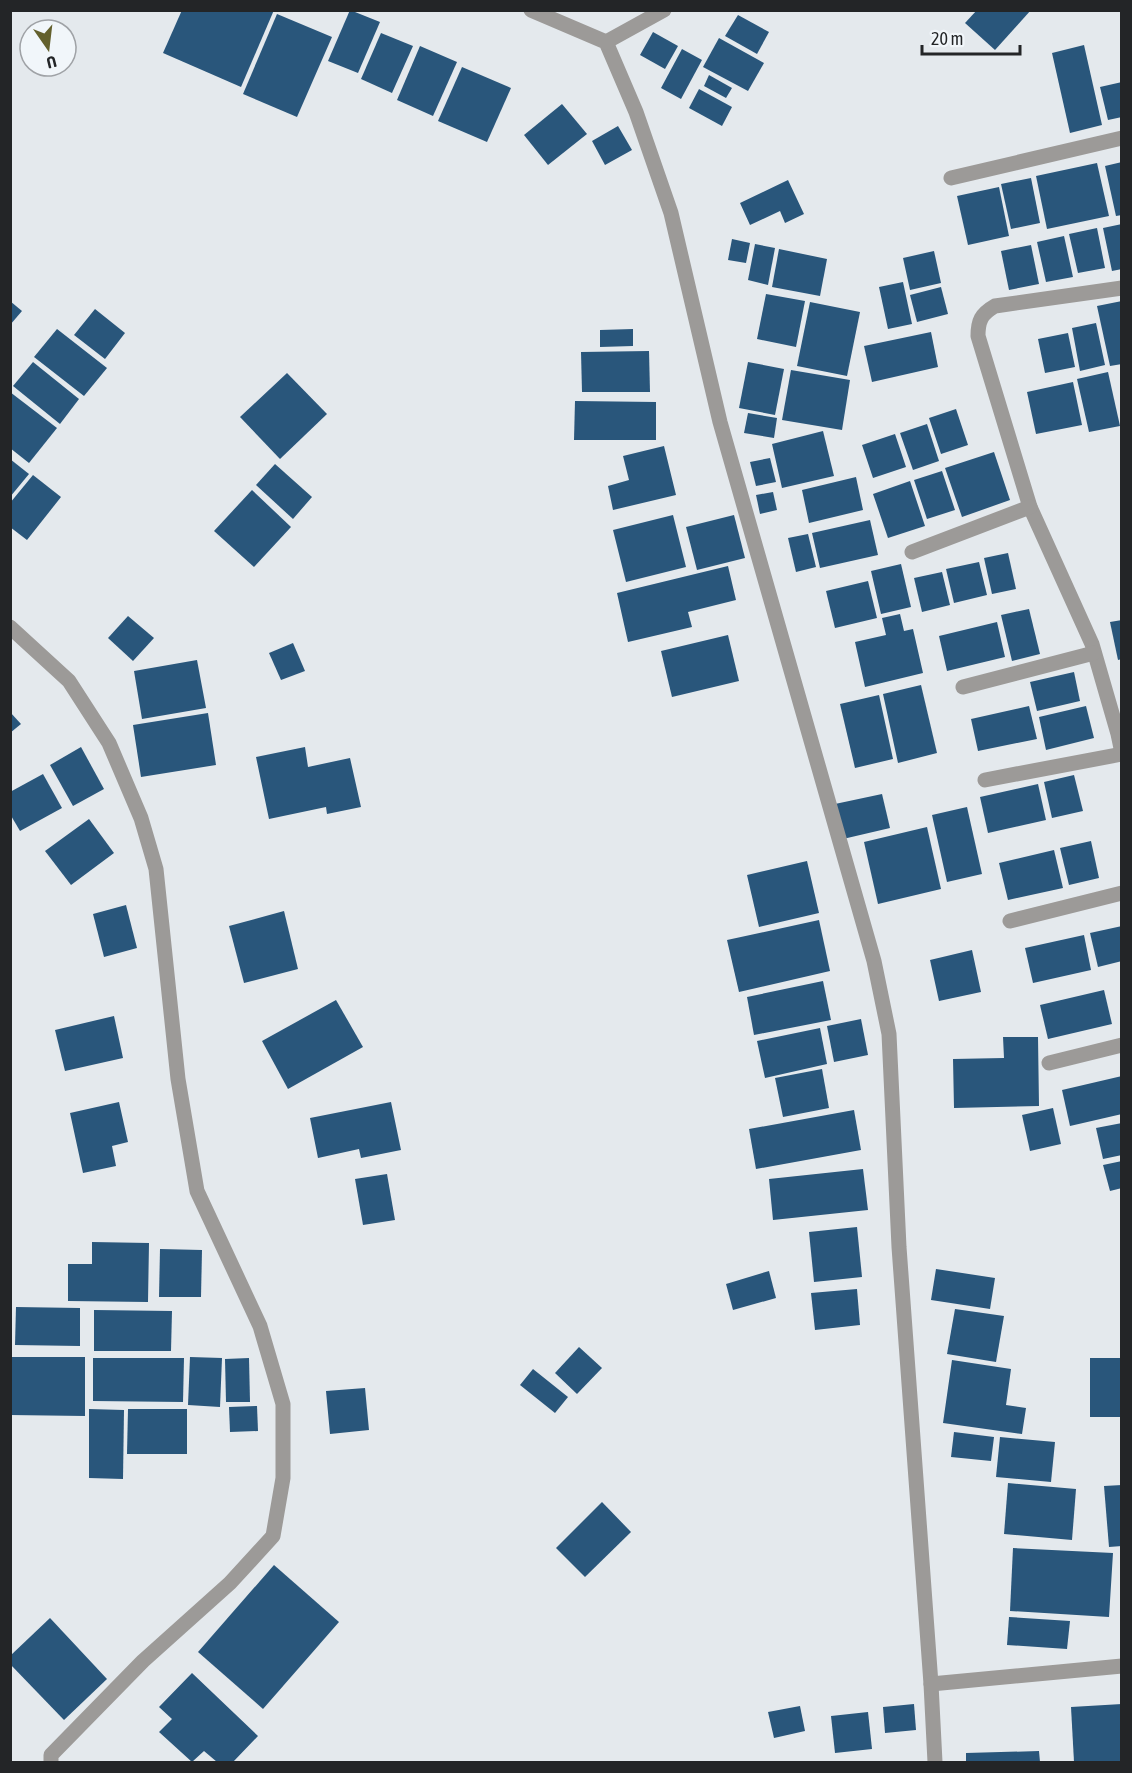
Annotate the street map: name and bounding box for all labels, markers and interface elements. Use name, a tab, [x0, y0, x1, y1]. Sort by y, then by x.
north arrow	[18, 18, 78, 78]
scale bar	[922, 18, 1020, 56]
text: 20 m	[931, 28, 963, 49]
text: U	[45, 53, 58, 72]

